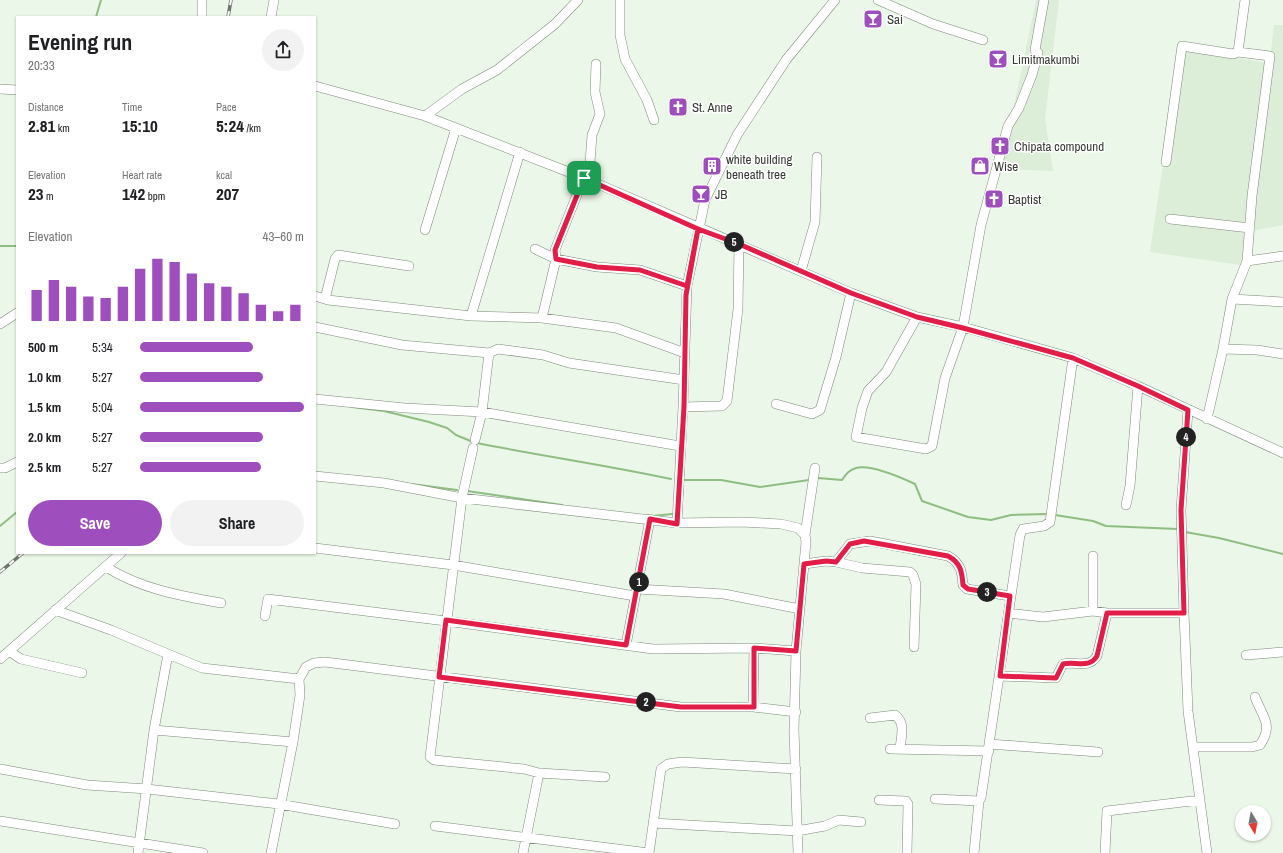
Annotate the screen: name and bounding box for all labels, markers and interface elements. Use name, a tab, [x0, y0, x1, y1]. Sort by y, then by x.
bar icon: Sai	[862, 8, 884, 30]
place label: Sai	[887, 11, 903, 28]
text: Evening run	[28, 27, 132, 57]
button: share	[262, 29, 304, 71]
bar icon: Limitmakumbi	[987, 48, 1009, 70]
place label: Limitmakumbi	[1012, 51, 1080, 68]
text: 20:33	[28, 57, 55, 74]
church icon: St. Anne	[667, 96, 689, 118]
place label: St. Anne	[692, 99, 732, 116]
text: Distance	[28, 100, 64, 114]
text: Time	[122, 100, 142, 114]
text: Pace	[216, 100, 237, 114]
text: 2.81	[28, 114, 55, 137]
text: 15:10	[122, 114, 158, 137]
text: 5:24	[216, 114, 244, 137]
text: km	[55, 121, 70, 135]
text: /km	[244, 121, 261, 135]
church icon: Chipata compound	[989, 135, 1011, 157]
place label: Chipata compound	[1014, 138, 1104, 155]
place label: white building beneath tree	[726, 151, 792, 183]
building icon: white building beneath tree	[701, 155, 723, 177]
shop icon: Wise	[969, 155, 991, 177]
place label: Wise	[994, 158, 1018, 175]
pin	[567, 161, 601, 195]
icon: arrive	[573, 167, 595, 189]
text: Elevation	[28, 168, 66, 182]
text: Heart rate	[122, 168, 162, 182]
text: kcal	[216, 168, 232, 182]
text: 23	[28, 182, 44, 205]
text: 142	[122, 182, 145, 205]
text: 207	[216, 182, 239, 205]
bar icon: JB	[690, 183, 712, 205]
place label: JB	[715, 186, 727, 203]
church icon: Baptist	[983, 188, 1005, 210]
text: m	[44, 189, 54, 203]
text: bpm	[145, 189, 165, 203]
place label: Baptist	[1008, 191, 1041, 208]
text: Elevation	[28, 228, 72, 245]
text: 43–60 m	[263, 228, 304, 245]
pin: 5	[724, 232, 744, 252]
text: 5	[731, 235, 737, 249]
text: 500 m	[28, 339, 58, 356]
text: 5:34	[92, 339, 113, 356]
text: 1.0 km	[28, 369, 61, 386]
text: 5:27	[92, 369, 113, 386]
text: 1.5 km	[28, 399, 61, 416]
text: 5:04	[92, 399, 113, 416]
pin: 4	[1176, 427, 1196, 447]
text: 2.0 km	[28, 429, 61, 446]
text: 5:27	[92, 429, 113, 446]
text: 4	[1183, 430, 1189, 444]
text: 2.5 km	[28, 459, 61, 476]
text: 5:27	[92, 459, 113, 476]
button: Save	[28, 500, 162, 546]
button: Share	[170, 500, 304, 546]
pin: 1	[629, 572, 649, 592]
text: 1	[636, 575, 642, 589]
pin: 3	[977, 582, 997, 602]
text: 3	[984, 585, 990, 599]
pin: 2	[636, 692, 656, 712]
text: 2	[643, 695, 649, 709]
north arrow	[1235, 805, 1271, 841]
map controls	[1235, 805, 1271, 841]

